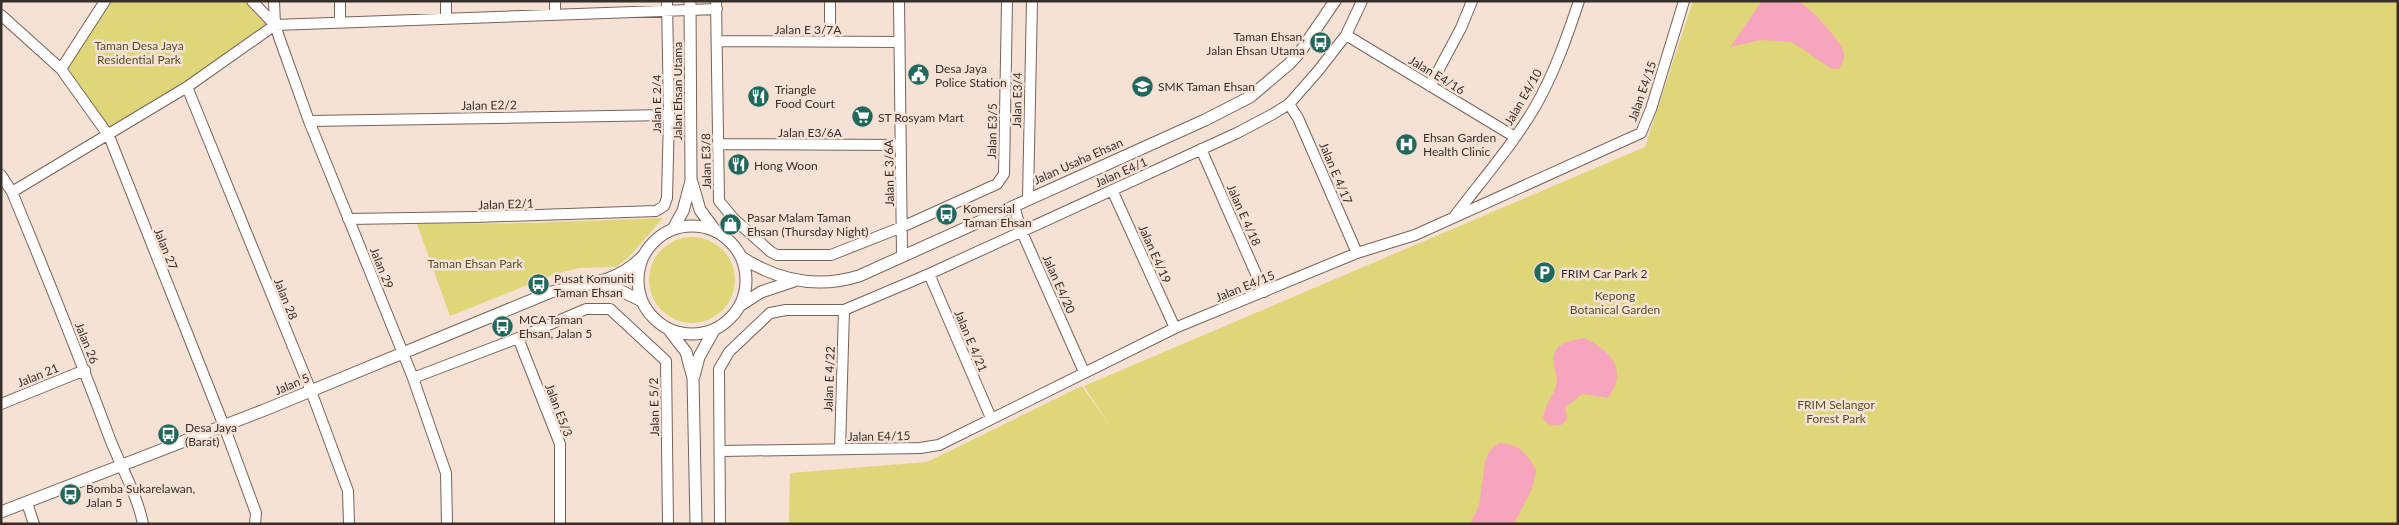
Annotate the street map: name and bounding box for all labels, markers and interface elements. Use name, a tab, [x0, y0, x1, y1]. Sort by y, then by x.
street label: Jalan E 3/7A	[775, 22, 842, 37]
place label: Taman Ehsan, Jalan Ehsan Utama	[1206, 29, 1305, 58]
bus stop icon: Taman Ehsan, Jalan Ehsan Utama	[1309, 31, 1333, 55]
park label: Taman Desa Jaya Residential Park	[94, 38, 184, 67]
street label: Jalan Ehsan Utama	[670, 42, 685, 140]
street label: Jalan E4/16	[1406, 52, 1468, 98]
street label: Jalan E4/15	[1625, 59, 1659, 123]
place label: Desa Jaya Police Station	[935, 61, 1007, 90]
public building icon: Desa Jaya Police Station	[907, 63, 931, 87]
street label: Jalan E4/10	[1501, 66, 1545, 128]
street label: Jalan E3/4	[1009, 72, 1025, 128]
school or university icon: SMK Taman Ehsan	[1130, 74, 1154, 98]
street label: Jalan E 2/4	[649, 75, 664, 133]
place label: SMK Taman Ehsan	[1158, 79, 1255, 94]
place label: Triangle Food Court	[775, 82, 835, 111]
restaurant icon: Triangle Food Court	[747, 84, 771, 108]
street label: Jalan E2/2	[461, 97, 517, 113]
street label: Jalan E3/5	[984, 103, 1000, 159]
supermarket icon: ST Rosyam Mart	[850, 105, 874, 129]
place label: ST Rosyam Mart	[878, 110, 965, 125]
street label: Jalan E3/6A	[778, 125, 843, 140]
place label: Ehsan Garden Health Clinic	[1423, 130, 1496, 159]
hospital icon: Ehsan Garden Health Clinic	[1395, 132, 1419, 156]
street label: Jalan E3/8	[698, 133, 714, 189]
street label: Jalan Usaha Ehsan	[1031, 135, 1125, 187]
street label: Jalan E 3/6A	[881, 139, 897, 207]
street label: Jalan E 4/17	[1316, 140, 1356, 206]
restaurant icon: Hong Woon	[726, 153, 750, 177]
street label: Jalan E4/1	[1093, 154, 1149, 190]
place label: Hong Woon	[754, 158, 818, 173]
street label: Jalan E 4/18	[1224, 182, 1264, 248]
street label: Jalan E2/1	[478, 196, 534, 212]
place label: Komersial Taman Ehsan	[963, 201, 1032, 230]
bus stop icon: Komersial Taman Ehsan	[935, 203, 959, 227]
place label: Pasar Malam Taman Ehsan (Thursday Night)	[747, 210, 868, 239]
shop icon: Pasar Malam Taman Ehsan (Thursday Night)	[719, 212, 743, 236]
street label: Jalan E4/19	[1135, 222, 1175, 286]
street label: Jalan 27	[151, 226, 181, 272]
street label: Jalan 29	[367, 245, 397, 291]
street label: Jalan E4/20	[1039, 252, 1079, 316]
park label: Taman Ehsan Park	[427, 256, 524, 271]
parking icon: FRIM Car Park 2	[1533, 261, 1557, 285]
place label: FRIM Car Park 2	[1561, 266, 1648, 281]
street label: Jalan E4/15	[1213, 267, 1277, 305]
place label: Pusat Komuniti Taman Ehsan	[554, 271, 634, 300]
bus stop icon: Pusat Komuniti Taman Ehsan	[526, 273, 550, 297]
street label: Jalan 28	[271, 276, 301, 322]
park label: Kepong Botanical Garden	[1570, 288, 1660, 317]
street label: Jalan E 4/21	[951, 308, 991, 374]
place label: MCA Taman Ehsan, Jalan 5	[519, 312, 592, 341]
bus stop icon: MCA Taman Ehsan, Jalan 5	[491, 314, 515, 338]
street label: Jalan 26	[72, 320, 102, 366]
street label: Jalan E 4/22	[820, 346, 838, 412]
street label: Jalan 21	[15, 360, 61, 390]
street label: Jalan 5	[272, 370, 312, 398]
street label: Jalan E 5/2	[646, 377, 662, 436]
street label: Jalan E5/3	[542, 381, 576, 439]
park label: FRIM Selangor Forest Park	[1797, 397, 1875, 426]
place label: Desa Jaya (Barat)	[185, 420, 237, 449]
bus stop icon: Desa Jaya (Barat)	[157, 422, 181, 446]
street label: Jalan E4/15	[848, 428, 910, 444]
place label: Bomba Sukarelawan, Jalan 5	[86, 481, 195, 510]
bus stop icon: Bomba Sukarelawan, Jalan 5	[58, 483, 82, 507]

